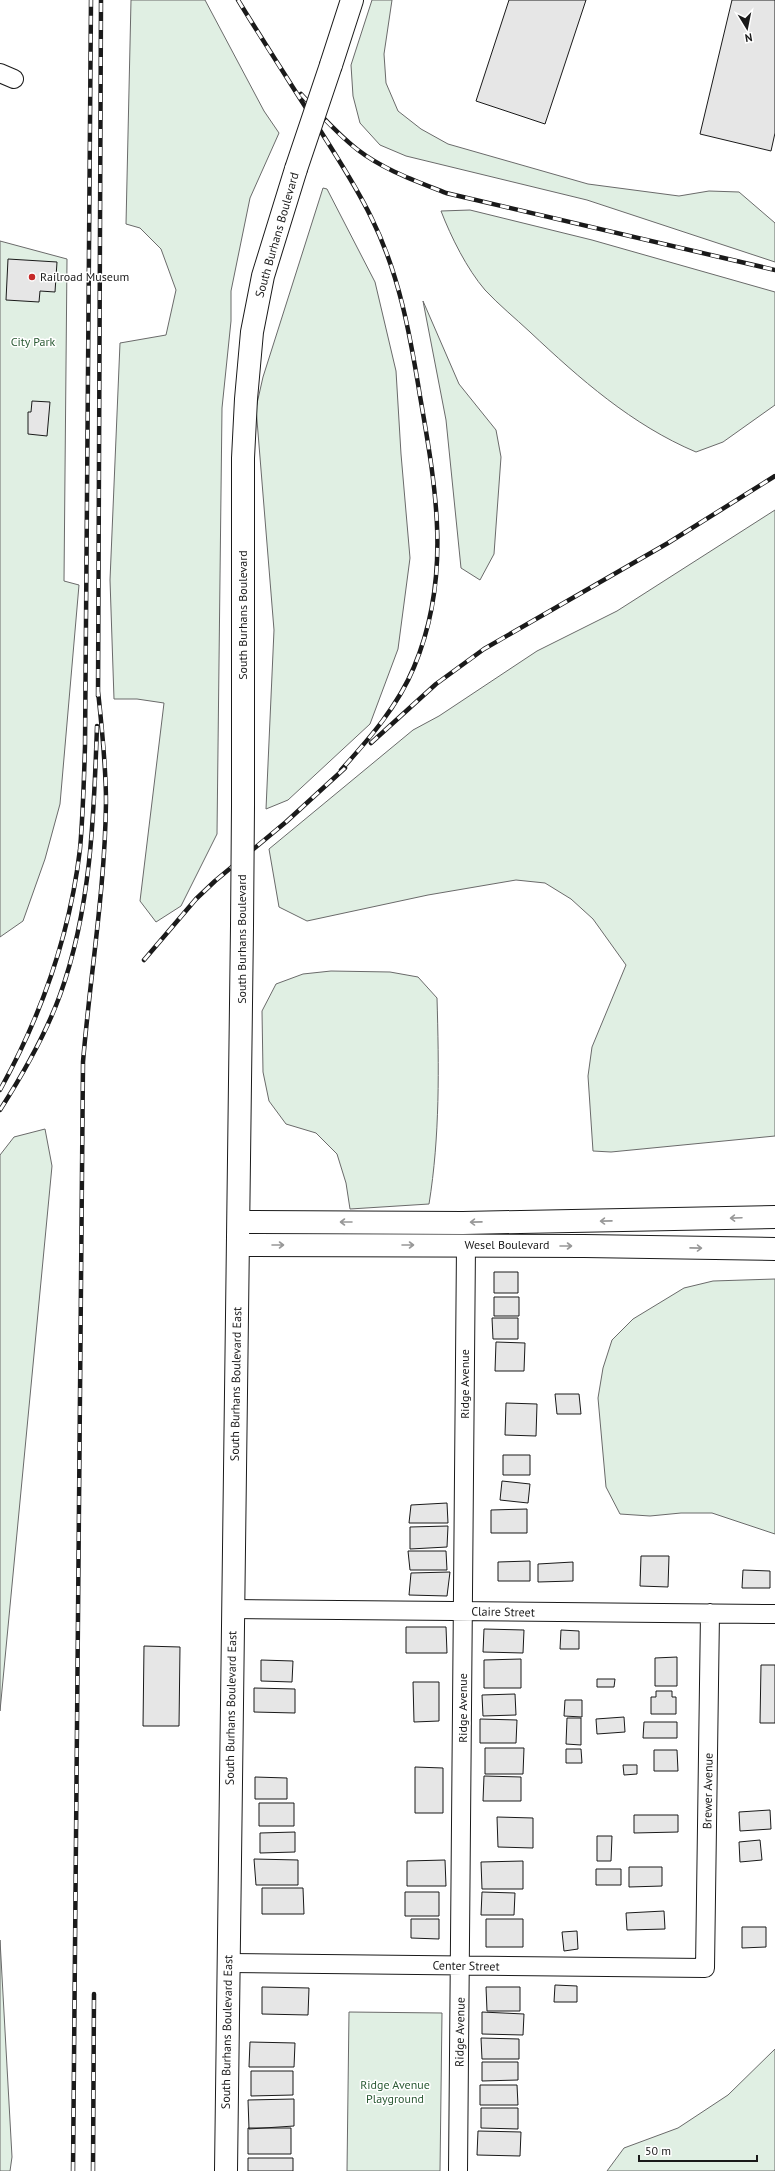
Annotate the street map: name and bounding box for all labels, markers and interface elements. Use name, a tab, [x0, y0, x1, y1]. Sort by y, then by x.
north arrow	[727, 8, 767, 48]
text: N	[744, 30, 754, 45]
street label: South Burhans Boulevard	[251, 171, 302, 299]
place label: Railroad Museum	[40, 269, 129, 284]
marker: Railroad Museum	[27, 272, 37, 282]
park label: City Park	[11, 334, 56, 349]
street label: South Burhans Boulevard	[235, 550, 250, 680]
street label: South Burhans Boulevard	[234, 874, 249, 1004]
one-way arrow	[730, 1214, 743, 1222]
one-way arrow	[600, 1217, 613, 1225]
one-way arrow	[340, 1218, 353, 1226]
one-way arrow	[470, 1218, 483, 1226]
street label: Wesel Boulevard	[465, 1237, 549, 1252]
one-way arrow	[271, 1241, 284, 1249]
one-way arrow	[401, 1241, 414, 1249]
one-way arrow	[559, 1242, 572, 1250]
one-way arrow	[689, 1244, 702, 1251]
street label: South Burhans Boulevard East	[227, 1307, 244, 1461]
street label: Ridge Avenue	[457, 1349, 472, 1419]
street label: Claire Street	[471, 1603, 535, 1620]
street label: South Burhans Boulevard East	[222, 1631, 239, 1785]
street label: Ridge Avenue	[455, 1673, 470, 1743]
street label: Brewer Avenue	[699, 1753, 716, 1829]
street label: South Burhans Boulevard East	[218, 1955, 235, 2109]
street label: Center Street	[432, 1957, 500, 1974]
street label: Ridge Avenue	[451, 1997, 468, 2067]
park label: Ridge Avenue Playground	[360, 2077, 430, 2106]
scale bar	[639, 2137, 757, 2163]
text: 50 m	[645, 2143, 671, 2158]

